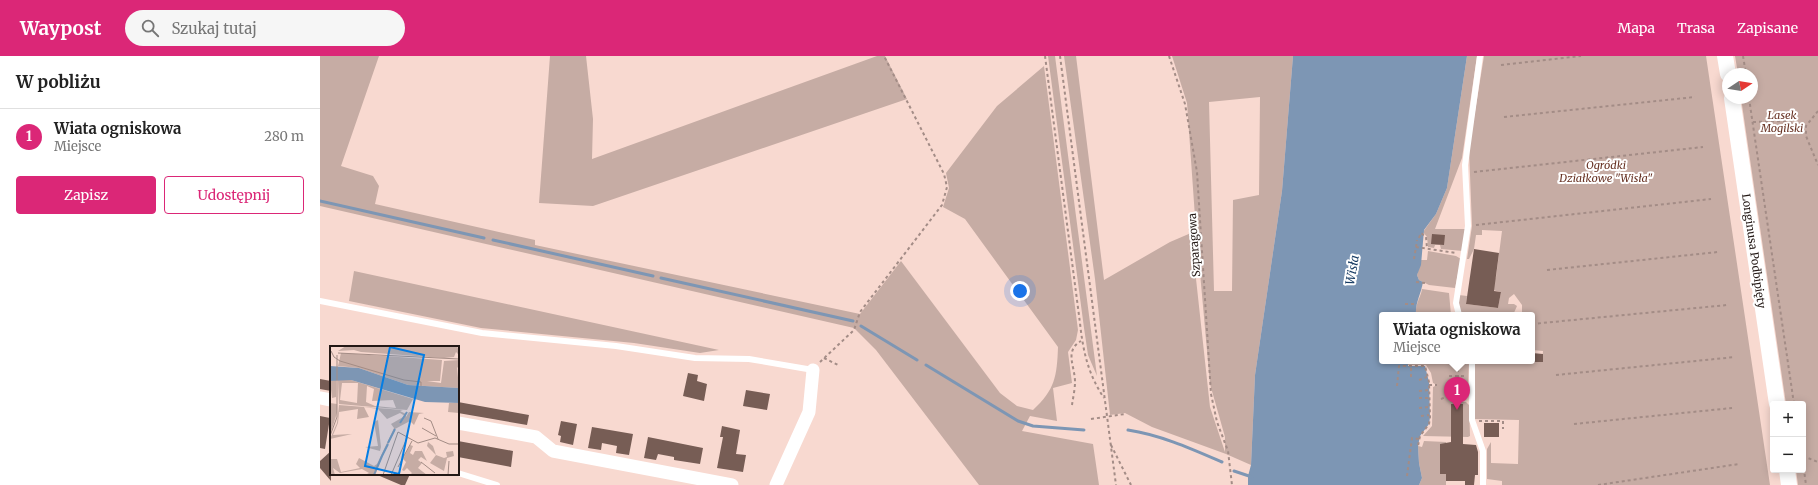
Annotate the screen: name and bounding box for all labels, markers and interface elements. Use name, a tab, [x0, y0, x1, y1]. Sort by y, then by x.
search box	[125, 10, 405, 46]
text: Waypost	[20, 16, 101, 40]
icon: search	[139, 17, 161, 39]
text: Szukaj tutaj	[171, 19, 257, 38]
text: Mapa	[1618, 19, 1655, 37]
text: Trasa	[1677, 19, 1715, 37]
text: Zapisane	[1737, 19, 1798, 37]
north arrow	[1722, 68, 1758, 104]
text: W pobliżu	[16, 71, 101, 93]
park label: Lasek Mogilski	[1760, 108, 1803, 135]
text: Wiata ogniskowa	[54, 119, 182, 138]
text: 1	[26, 128, 32, 145]
text: 280 m	[264, 128, 304, 145]
text: Miejsce	[54, 138, 101, 155]
park label: Ogródki Działkowe "Wisła"	[1558, 158, 1653, 185]
button: Zapisz	[16, 176, 156, 214]
button: Udostępnij	[164, 176, 304, 214]
street label: Longinusa Podbipięty	[1739, 193, 1769, 310]
street label: Szparagowa	[1185, 212, 1203, 277]
water label: Wisła	[1342, 254, 1362, 286]
your location	[1010, 281, 1030, 301]
popup	[1379, 312, 1535, 364]
text: Wiata ogniskowa	[1393, 320, 1521, 339]
text: Miejsce	[1393, 339, 1440, 356]
inset map	[330, 346, 459, 475]
pin: 1	[1444, 377, 1470, 410]
map controls	[1770, 401, 1806, 473]
button: +	[1770, 401, 1806, 437]
button: −	[1770, 437, 1806, 473]

